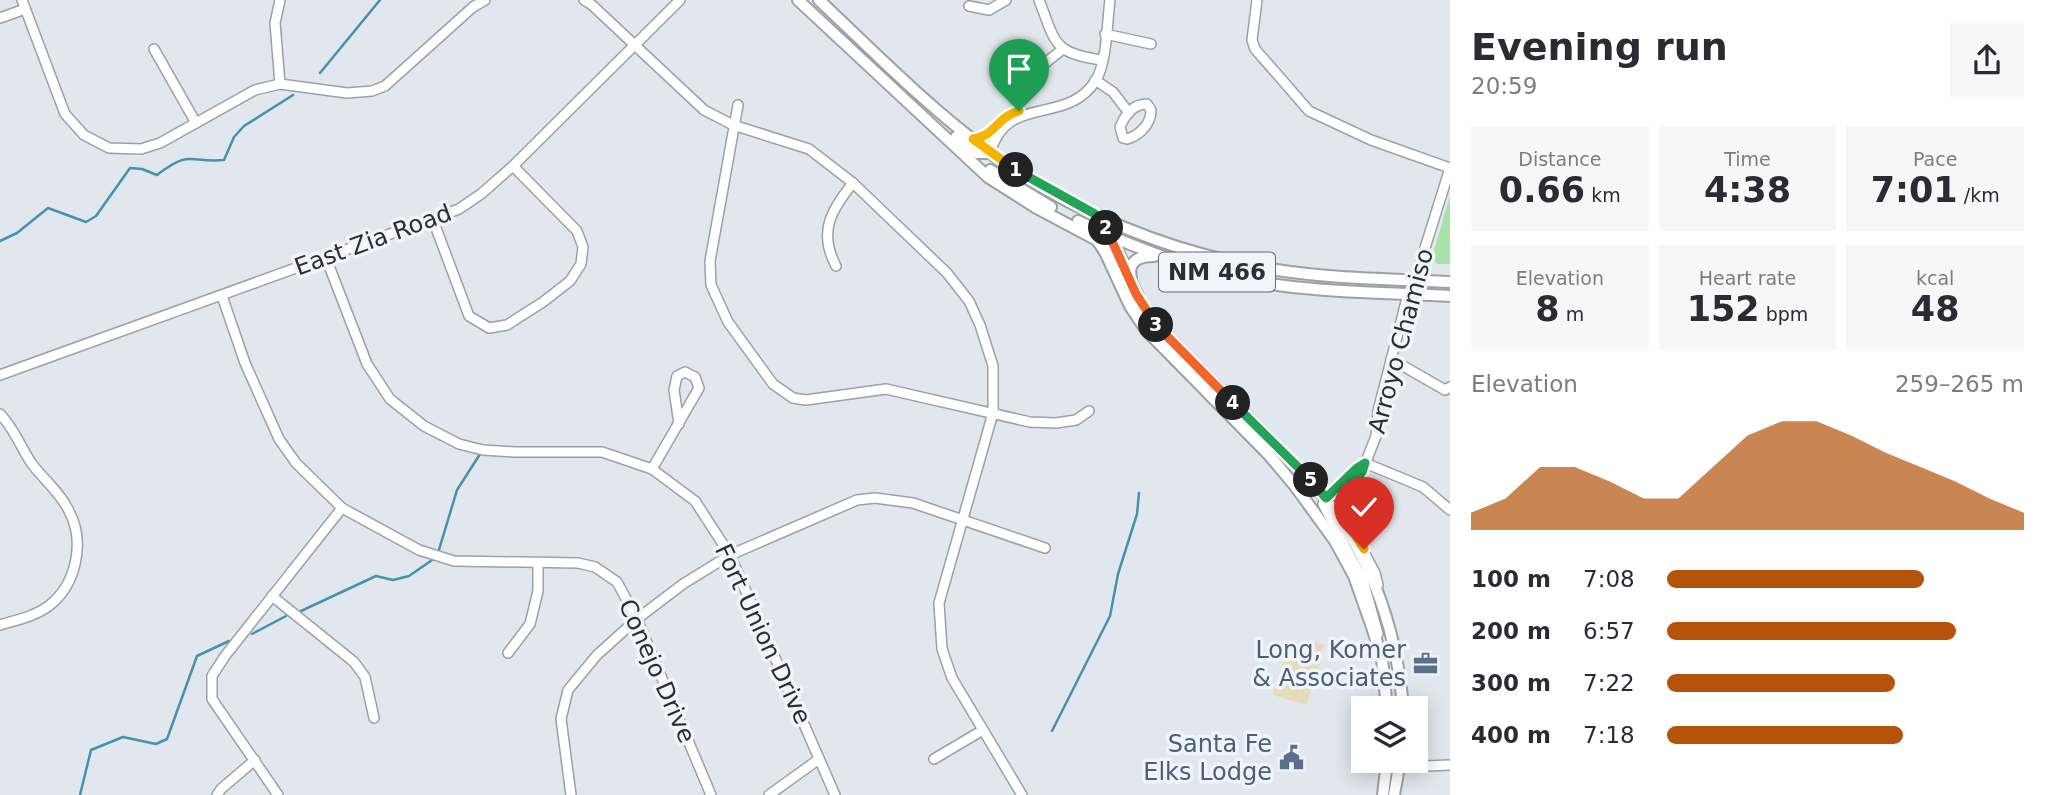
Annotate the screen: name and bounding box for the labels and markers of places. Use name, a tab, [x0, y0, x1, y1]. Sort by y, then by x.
pin	[989, 39, 1049, 111]
pin: 1	[998, 152, 1034, 188]
pin: 2	[1088, 210, 1124, 246]
pin: 3	[1138, 308, 1174, 342]
pin: 4	[1216, 386, 1250, 420]
pin: 5	[1294, 462, 1328, 498]
pin	[1334, 477, 1394, 549]
place label: Long, Komer & Associates	[1252, 636, 1406, 692]
office icon: Long, Komer & Associates	[1412, 650, 1440, 678]
place label: Santa Fe Elks Lodge	[1143, 730, 1272, 786]
public building icon: Santa Fe Elks Lodge	[1278, 744, 1306, 772]

